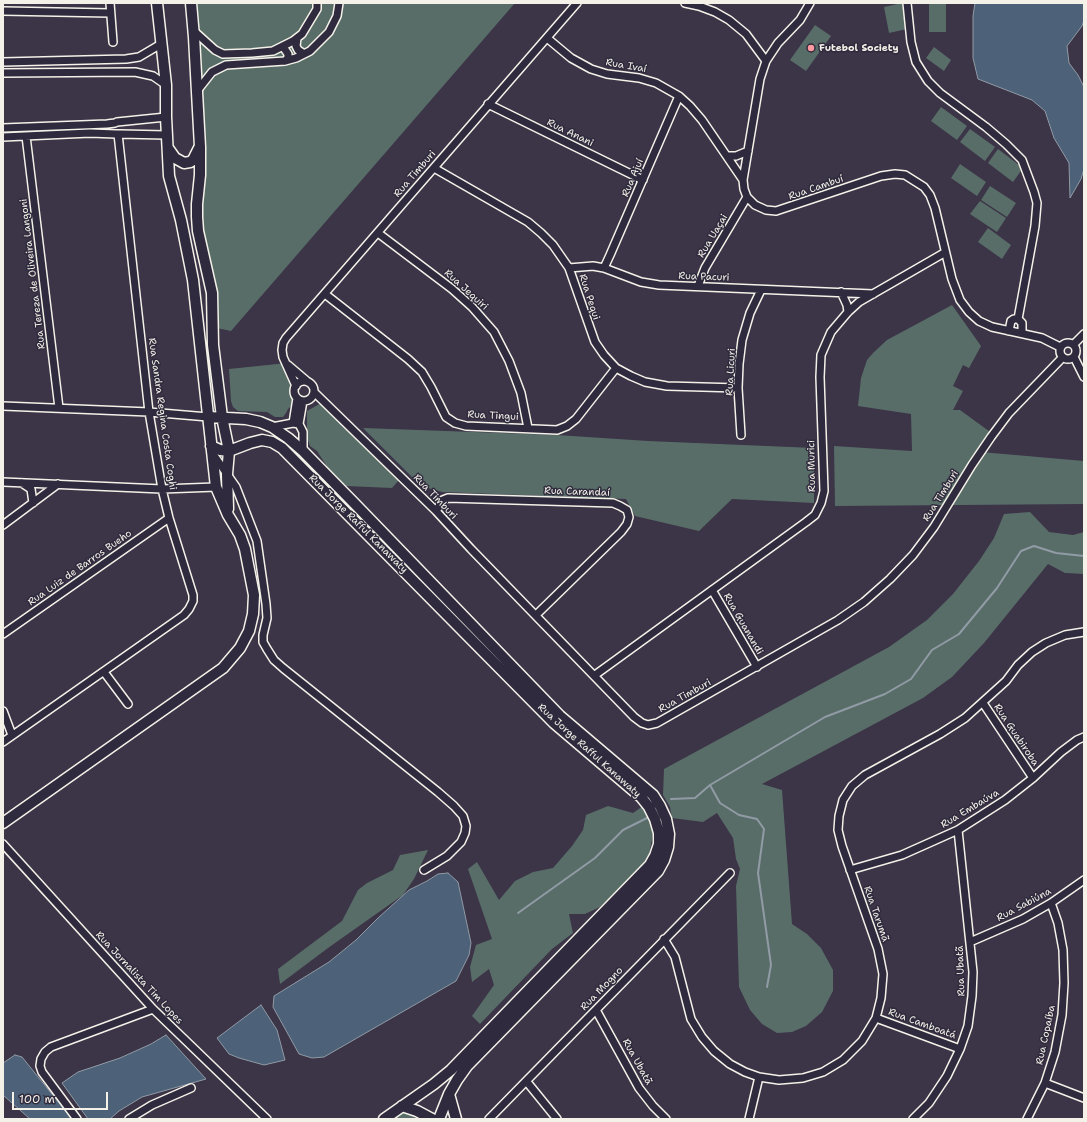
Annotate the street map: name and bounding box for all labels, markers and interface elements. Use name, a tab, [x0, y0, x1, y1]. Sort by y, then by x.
place label: Futebol Society	[819, 42, 899, 54]
marker: Futebol Society	[806, 43, 816, 53]
street label: Rua Ivaí	[605, 57, 647, 75]
street label: Rua Anani	[545, 117, 595, 149]
street label: Rua Timburi	[391, 148, 439, 200]
street label: Rua Ajuí	[620, 157, 646, 199]
street label: Rua Cambuí	[787, 173, 845, 203]
street label: Rua Tereza de Oliveira Langoni	[18, 198, 48, 350]
street label: Rua Uaçai	[695, 212, 731, 260]
street label: Rua Jequiri	[442, 267, 490, 313]
street label: Rua Pacuri	[678, 270, 730, 284]
street label: Rua Pequi	[576, 273, 602, 321]
street label: Rua Sandra Regina Costa Coghi	[145, 337, 179, 491]
street label: Rua Licuri	[724, 348, 738, 396]
street label: Rua Tingui	[467, 409, 519, 423]
street label: Rua Murici	[806, 440, 818, 492]
street label: Rua Timburi	[921, 468, 961, 524]
street label: Rua Jorge Rafful Kanawaty	[306, 472, 410, 576]
street label: Rua Timburi	[410, 472, 460, 522]
street label: Rua Carandaí	[544, 485, 610, 499]
street label: Rua Luiz de Barros Bueho	[26, 527, 134, 609]
street label: Rua Guanandi	[721, 591, 765, 657]
street label: Rua Timburi	[657, 677, 713, 715]
street label: Rua Jorge Rafful Kanawaty	[535, 701, 643, 801]
street label: Rua Guabiroba	[991, 702, 1041, 768]
street label: Rua Embaúva	[939, 787, 1001, 831]
street label: Rua Tarumã	[861, 885, 891, 943]
street label: Rua Sabiúna	[995, 886, 1053, 924]
street label: Rua Jornalista Tim Lopes	[93, 929, 185, 1027]
street label: Rua Ubatã	[954, 945, 968, 997]
street label: Rua Mogno	[578, 965, 626, 1013]
street label: Rua Copaíba	[1034, 1004, 1058, 1066]
street label: Rua Camboatá	[887, 1006, 957, 1042]
street label: Rua Ubatã	[619, 1037, 655, 1087]
scale bar	[14, 1084, 110, 1110]
text: 100 m	[19, 1091, 55, 1107]

